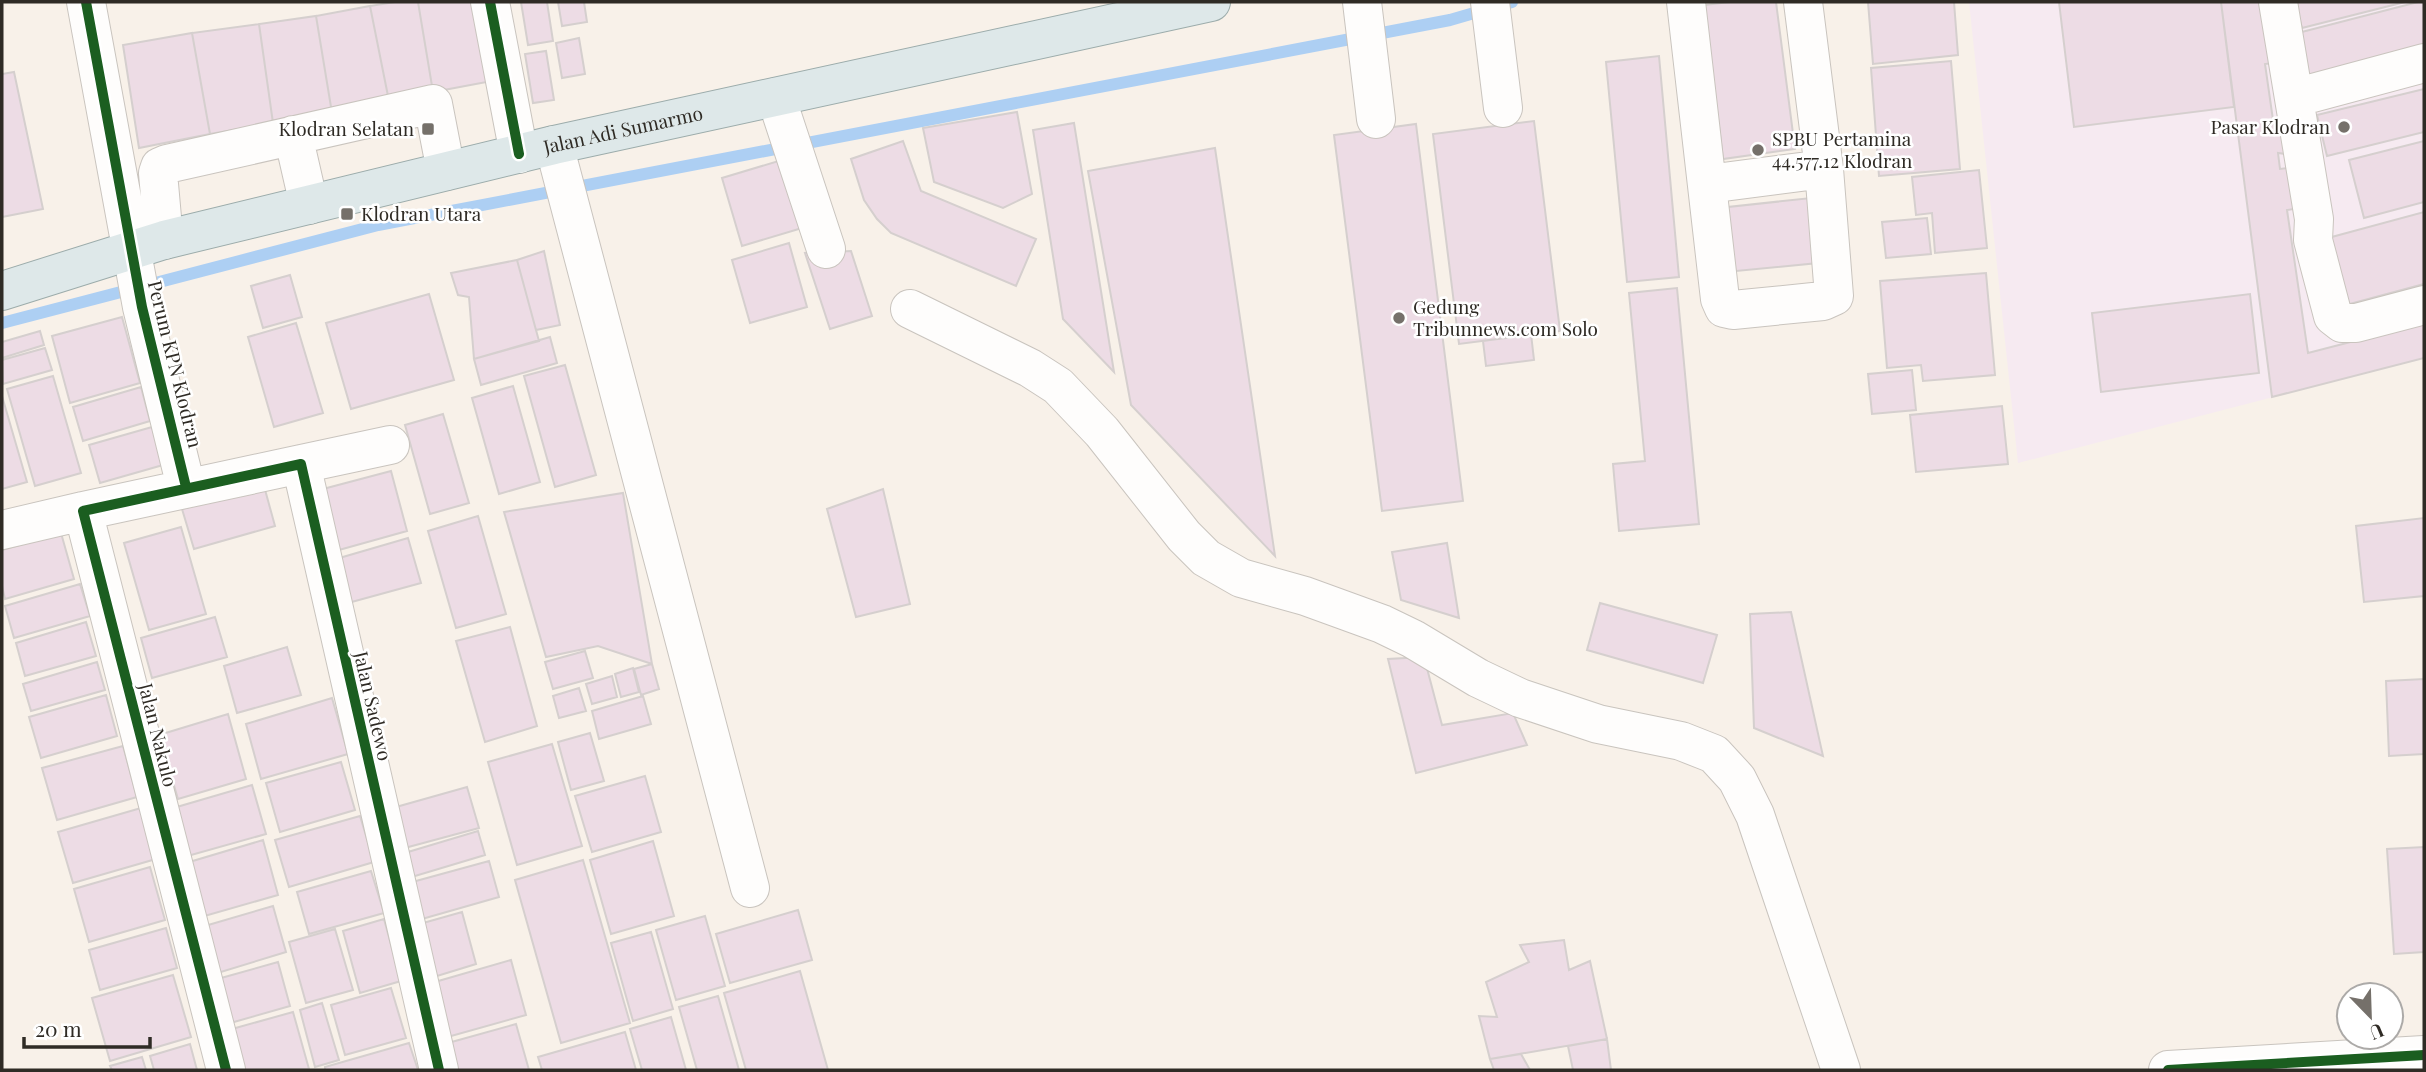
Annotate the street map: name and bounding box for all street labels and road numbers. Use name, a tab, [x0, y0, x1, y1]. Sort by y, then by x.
street label: Jalan Adi Sumarmo	[540, 99, 705, 159]
street label: Perum KPN Klodran	[143, 277, 210, 451]
street label: Jalan Sadewo	[349, 648, 399, 763]
street label: Jalan Nakulo	[133, 679, 184, 789]

